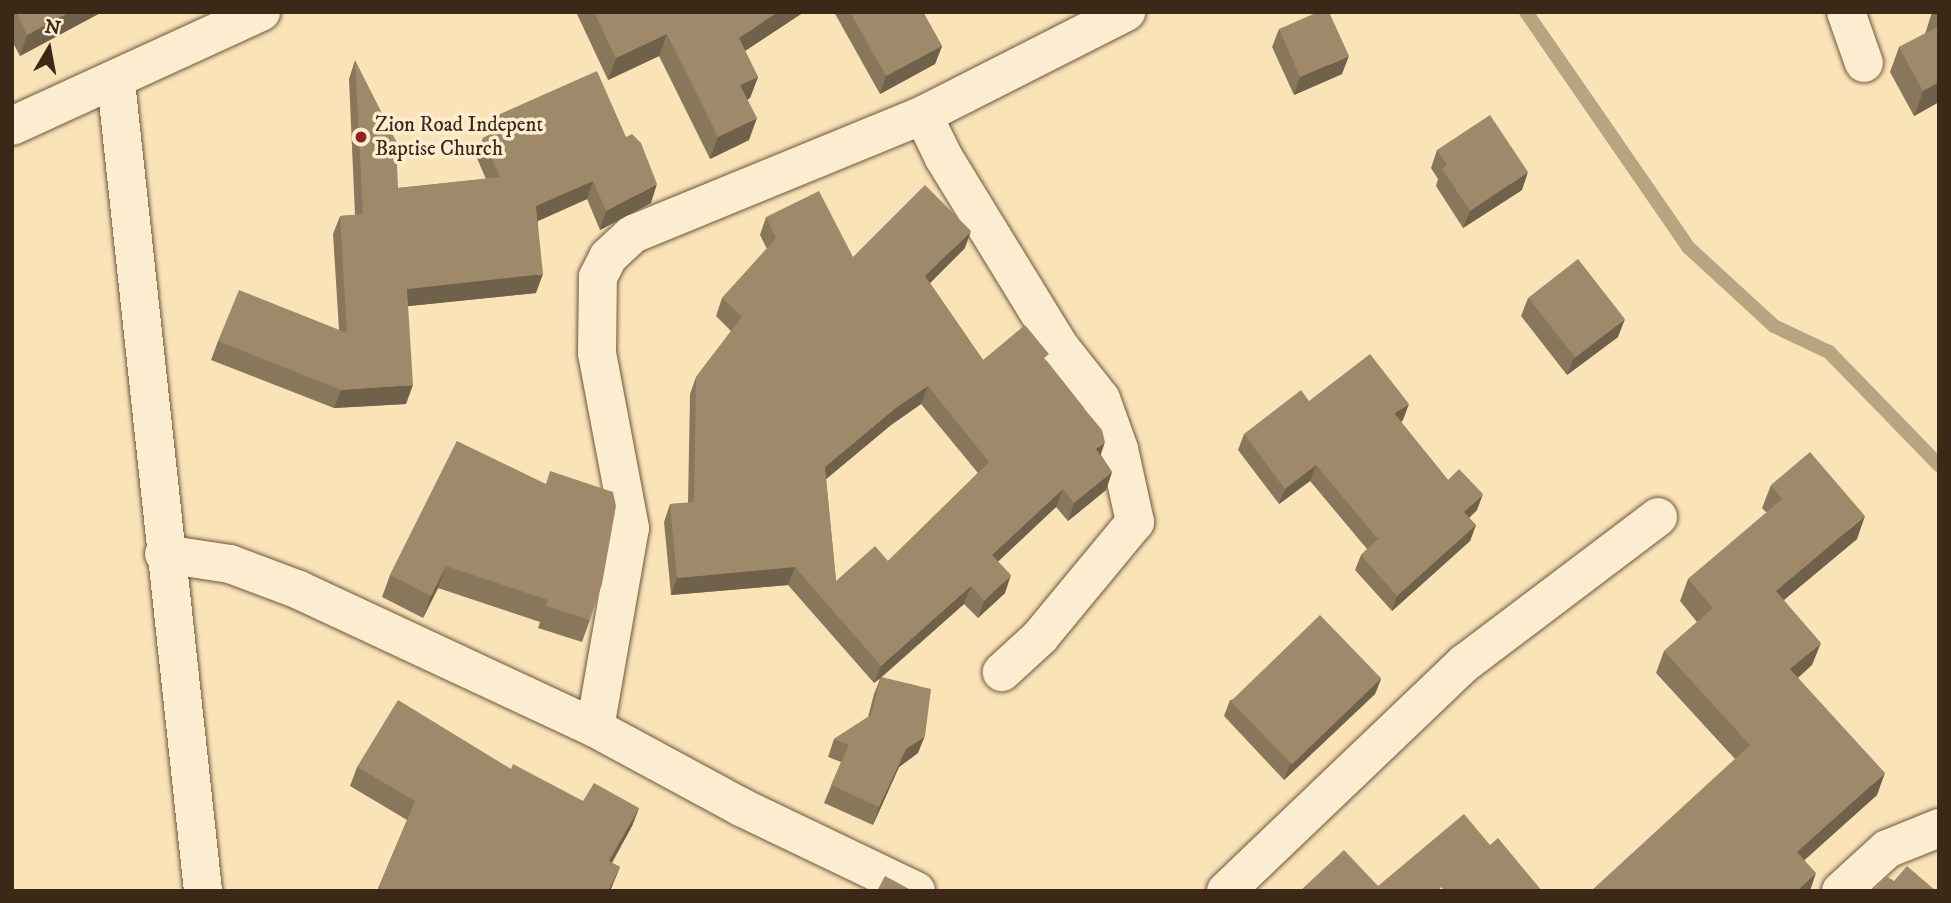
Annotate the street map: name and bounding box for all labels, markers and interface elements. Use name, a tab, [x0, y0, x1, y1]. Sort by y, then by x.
north arrow	[14, 14, 84, 84]
text: N	[43, 15, 62, 41]
place label: Zion Road Indepent Baptise Church	[375, 112, 543, 162]
marker: Zion Road Indepent Baptise Church	[353, 129, 369, 145]

